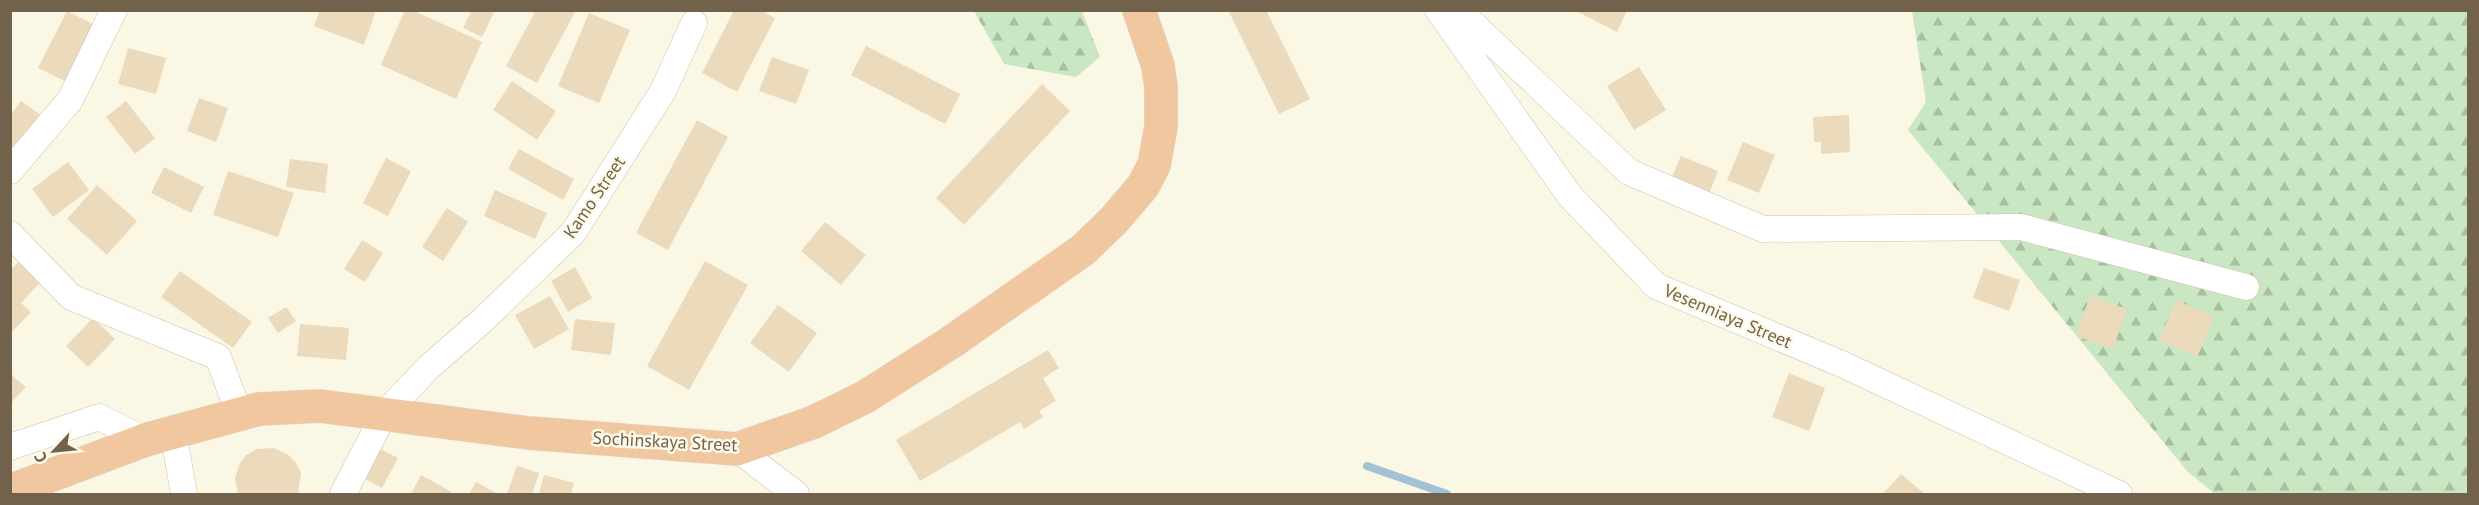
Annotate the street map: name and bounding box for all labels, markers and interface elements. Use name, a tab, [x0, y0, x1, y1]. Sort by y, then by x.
street label: Kamo Street	[558, 151, 630, 243]
street label: Vesenniaya Street	[1660, 278, 1795, 353]
north arrow	[24, 421, 84, 481]
street label: Sochinskaya Street	[592, 426, 738, 456]
text: С	[30, 449, 51, 466]

